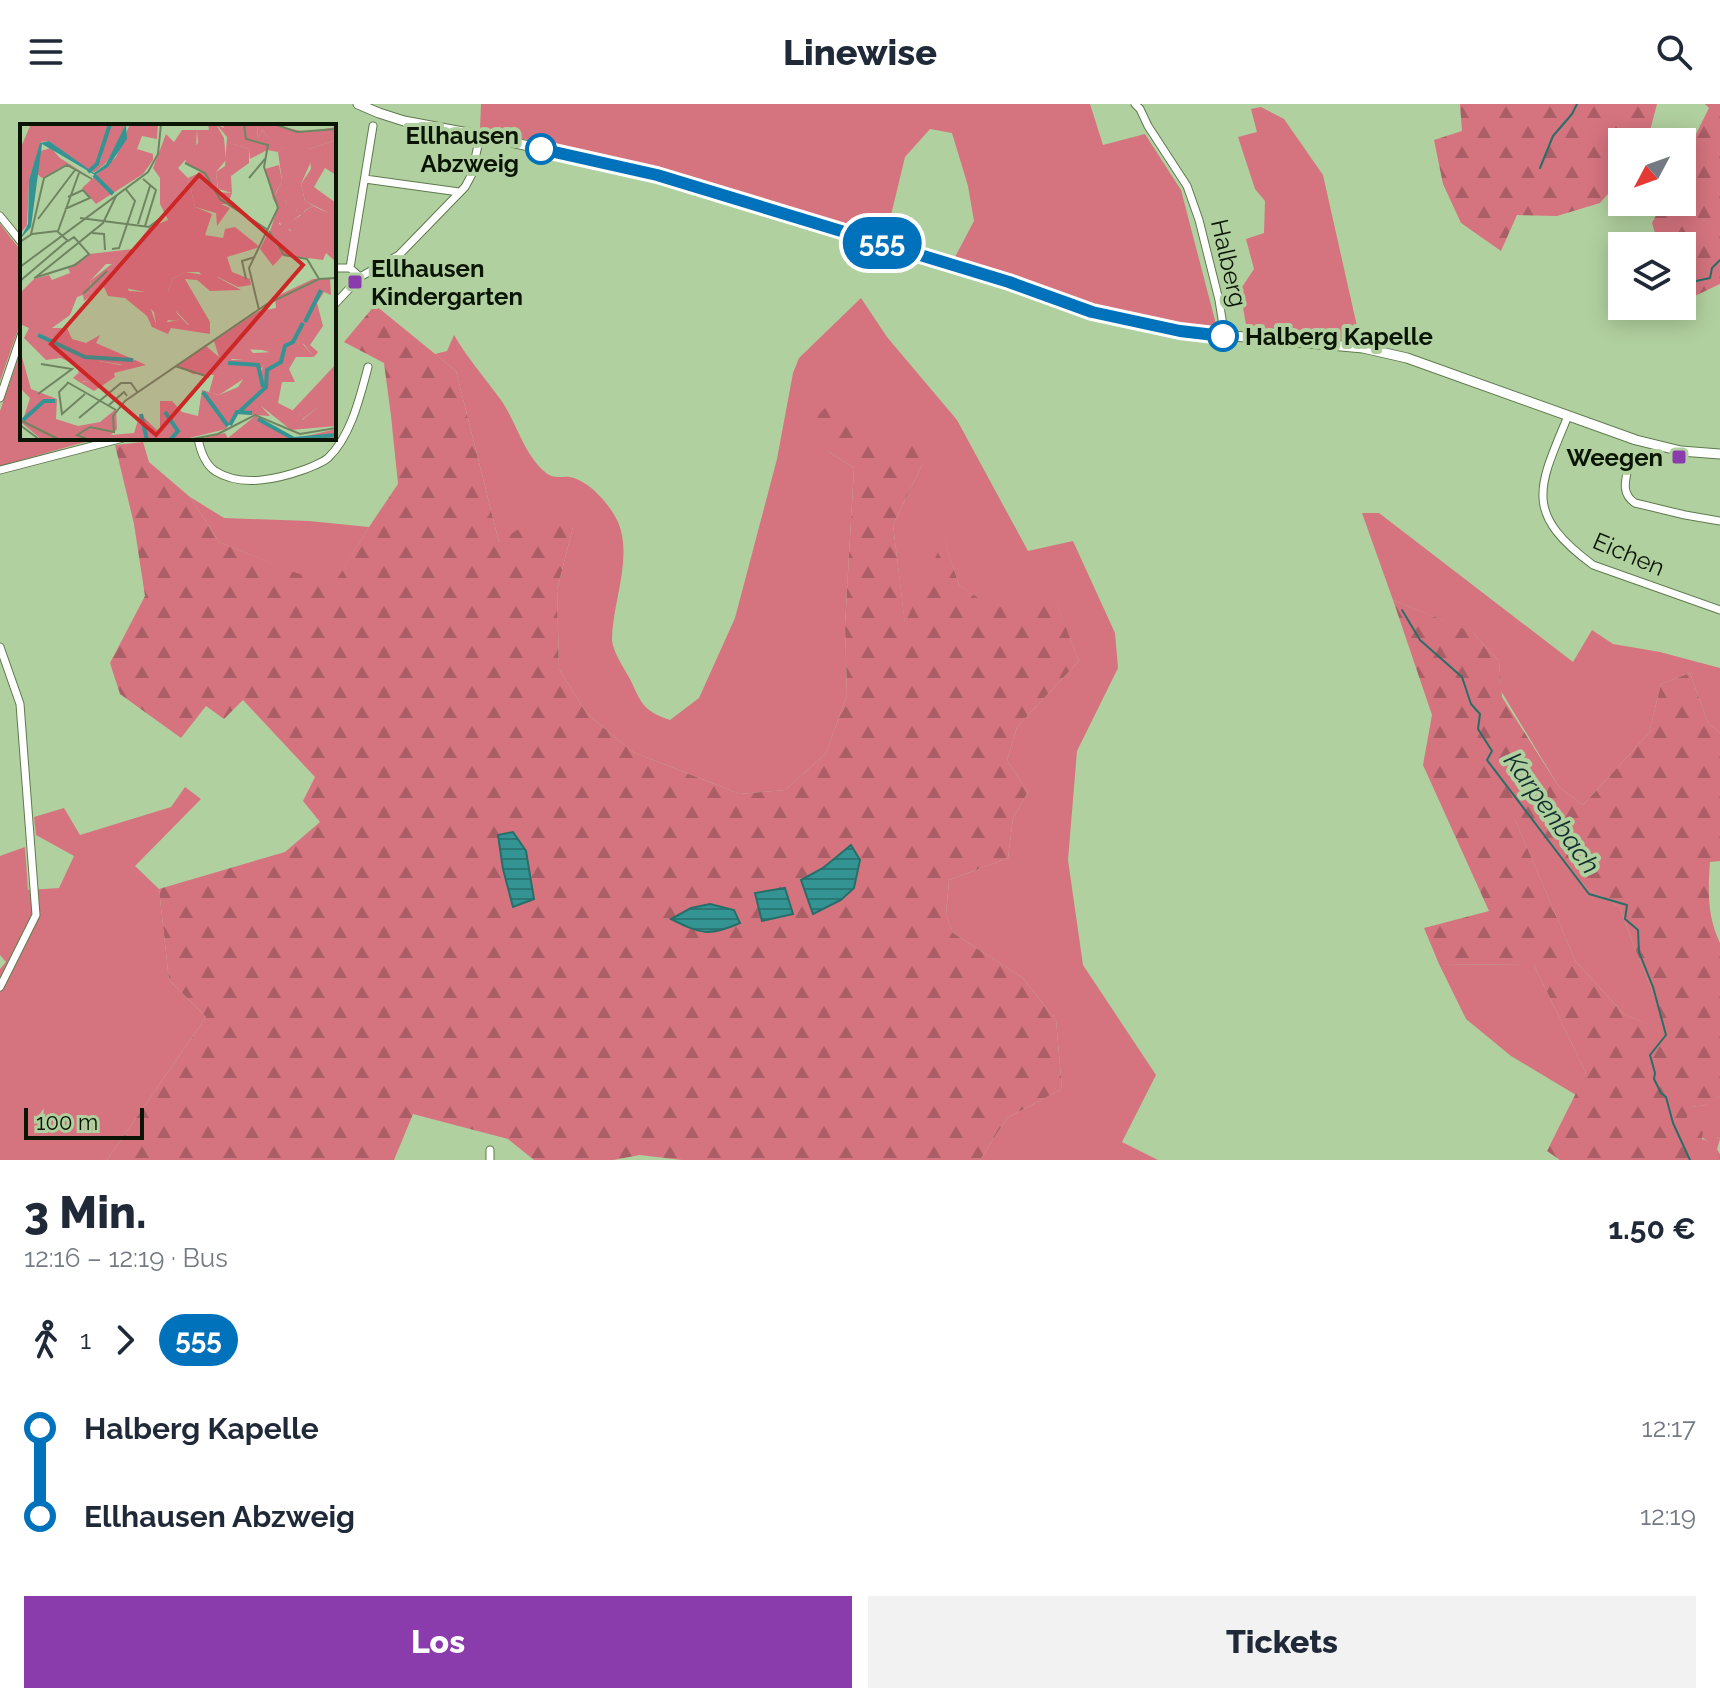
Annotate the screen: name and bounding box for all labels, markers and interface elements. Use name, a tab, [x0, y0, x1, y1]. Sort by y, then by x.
icon: menu	[24, 30, 68, 74]
icon: search	[1652, 30, 1696, 74]
text: Linewise	[783, 31, 937, 73]
place label: Ellhausen Abzweig	[406, 121, 519, 178]
inset map	[20, 124, 336, 440]
north arrow	[1608, 128, 1696, 216]
map controls	[1608, 128, 1696, 320]
marker: Ellhausen Abzweig	[526, 134, 556, 164]
street label: Halberg	[1205, 216, 1253, 310]
line badge: 555	[836, 217, 928, 269]
text: 555	[859, 226, 905, 259]
button: layers	[1608, 232, 1696, 320]
place label: Ellhausen Kindergarten	[371, 254, 523, 311]
marker: Ellhausen Kindergarten	[346, 273, 364, 291]
marker: Halberg Kapelle	[1208, 321, 1238, 351]
place label: Halberg Kapelle	[1245, 322, 1433, 351]
place label: Weegen	[1567, 443, 1663, 472]
marker: Weegen	[1670, 448, 1688, 466]
street label: Eichen	[1589, 526, 1669, 582]
water label: Karpenbach	[1498, 746, 1606, 880]
scale bar	[24, 1104, 144, 1140]
text: 100 m	[36, 1109, 98, 1135]
text: 3 Min.	[24, 1187, 146, 1238]
text: 1.50 €	[1608, 1211, 1696, 1246]
text: 12:16 – 12:19 · Bus	[24, 1243, 228, 1273]
icon: walk	[24, 1318, 68, 1362]
icon: forward	[103, 1318, 147, 1362]
text: 555	[175, 1323, 222, 1356]
text: 1	[80, 1325, 91, 1355]
text: Halberg Kapelle	[84, 1411, 319, 1446]
text: 12:17	[1642, 1413, 1696, 1443]
text: Ellhausen Abzweig	[84, 1499, 355, 1534]
text: 12:19	[1640, 1501, 1696, 1531]
button: Los	[24, 1596, 852, 1688]
button: Tickets	[868, 1596, 1696, 1688]

